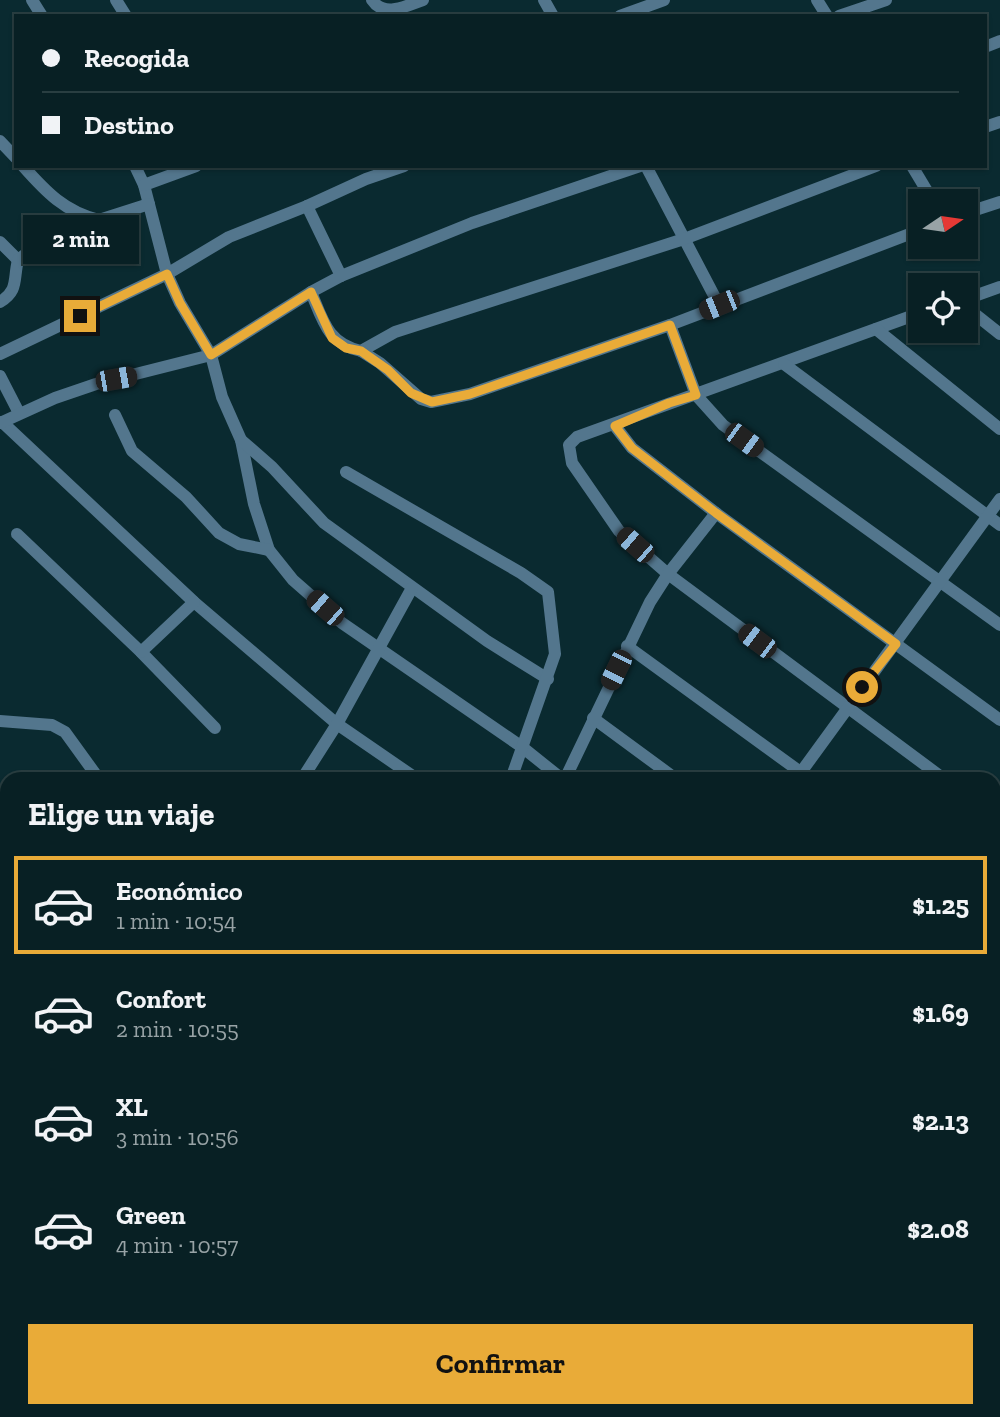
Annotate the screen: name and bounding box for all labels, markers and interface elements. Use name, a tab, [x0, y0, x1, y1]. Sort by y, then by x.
text: Recogida	[84, 42, 189, 74]
text: Destino	[84, 109, 174, 141]
north arrow	[908, 189, 978, 259]
map controls	[908, 189, 978, 343]
callout: 2 min	[22, 215, 138, 264]
text: 2 min	[52, 225, 110, 253]
button: locate	[908, 273, 978, 343]
car	[696, 287, 743, 323]
route end	[64, 300, 96, 332]
car	[94, 365, 139, 393]
car	[721, 419, 768, 461]
car	[613, 523, 658, 567]
car	[303, 586, 348, 630]
car	[734, 620, 781, 662]
car	[598, 647, 635, 693]
route start	[846, 671, 878, 703]
text: Elige un viaje	[28, 795, 215, 833]
icon: car	[32, 874, 95, 937]
text: Económico	[116, 875, 243, 907]
text: $1.25	[912, 889, 969, 921]
text: 1 min · 10:54	[116, 907, 236, 935]
icon: car	[32, 982, 95, 1045]
text: Confort	[116, 983, 206, 1015]
text: $1.69	[912, 997, 969, 1029]
text: 2 min · 10:55	[116, 1015, 239, 1043]
icon: car	[32, 1090, 95, 1153]
text: XL	[116, 1091, 148, 1123]
text: $2.13	[912, 1105, 969, 1137]
text: 3 min · 10:56	[116, 1123, 239, 1151]
icon: car	[32, 1198, 95, 1261]
text: Green	[116, 1199, 186, 1231]
text: $2.08	[907, 1213, 969, 1245]
text: 4 min · 10:57	[116, 1231, 238, 1259]
button: Confirmar	[28, 1324, 973, 1404]

